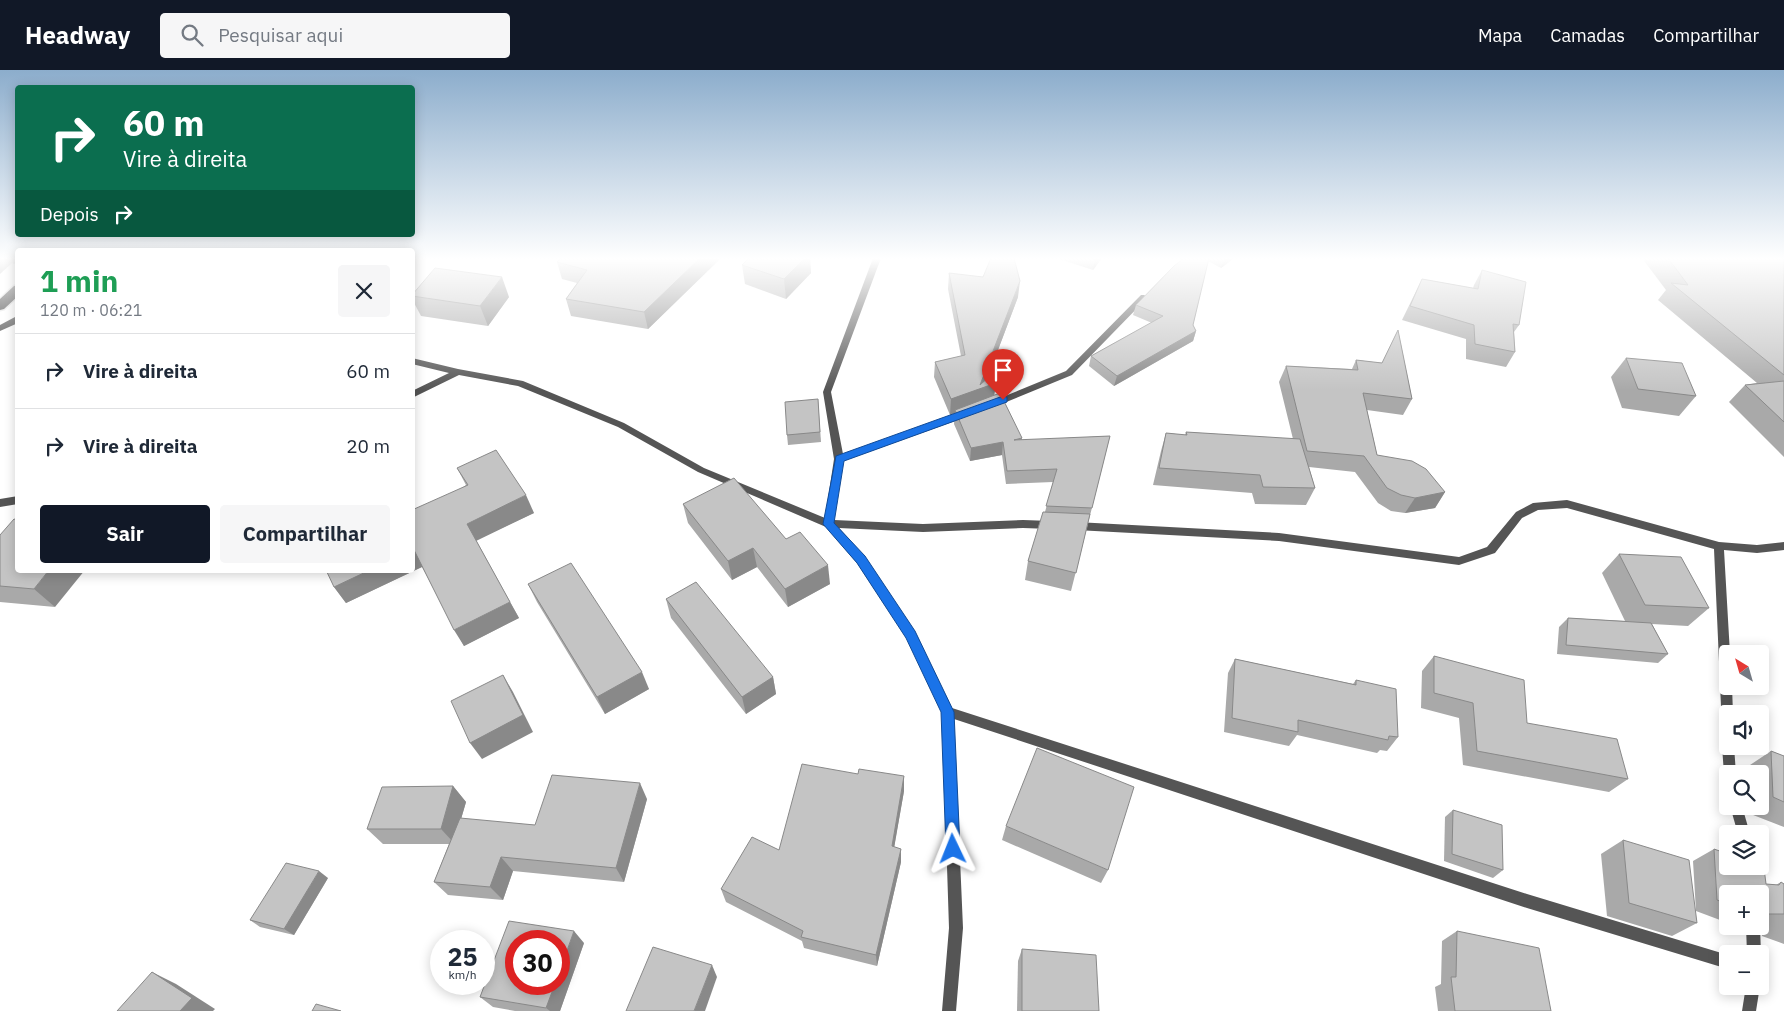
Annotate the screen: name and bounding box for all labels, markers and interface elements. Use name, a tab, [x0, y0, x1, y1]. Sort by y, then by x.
search box	[160, 13, 510, 58]
text: Headway	[25, 19, 130, 51]
icon: search	[178, 21, 206, 49]
text: Pesquisar aqui	[218, 23, 343, 47]
text: Mapa	[1478, 24, 1522, 47]
text: Camadas	[1550, 24, 1625, 47]
text: Compartilhar	[1653, 24, 1759, 47]
text: 60 m	[123, 100, 205, 146]
icon: right	[40, 105, 105, 170]
text: Vire à direita	[123, 144, 247, 173]
icon: right	[109, 200, 137, 228]
text: Depois	[40, 202, 99, 226]
text: 1 min	[40, 261, 118, 300]
button: close	[338, 265, 390, 317]
text: 120 m · 06:21	[40, 300, 142, 320]
pin	[982, 349, 1024, 400]
icon: arrive	[989, 356, 1017, 384]
icon: right	[40, 357, 68, 385]
text: Vire à direita	[83, 359, 198, 383]
text: 60 m	[346, 359, 390, 383]
icon: right	[40, 432, 68, 460]
text: Vire à direita	[83, 434, 198, 458]
text: 20 m	[346, 434, 390, 458]
button: Sair	[40, 505, 210, 563]
button: Compartilhar	[220, 505, 390, 563]
north arrow	[1719, 645, 1769, 695]
map controls	[1719, 645, 1769, 995]
button: sound	[1719, 705, 1769, 755]
button: search	[1719, 765, 1769, 815]
position arrow	[926, 822, 978, 874]
button: layers	[1719, 825, 1769, 875]
button: +	[1719, 885, 1769, 935]
speed limit sign: 30	[505, 930, 570, 995]
text: 25	[447, 940, 478, 973]
button: −	[1719, 945, 1769, 995]
text: km/h	[448, 967, 477, 982]

